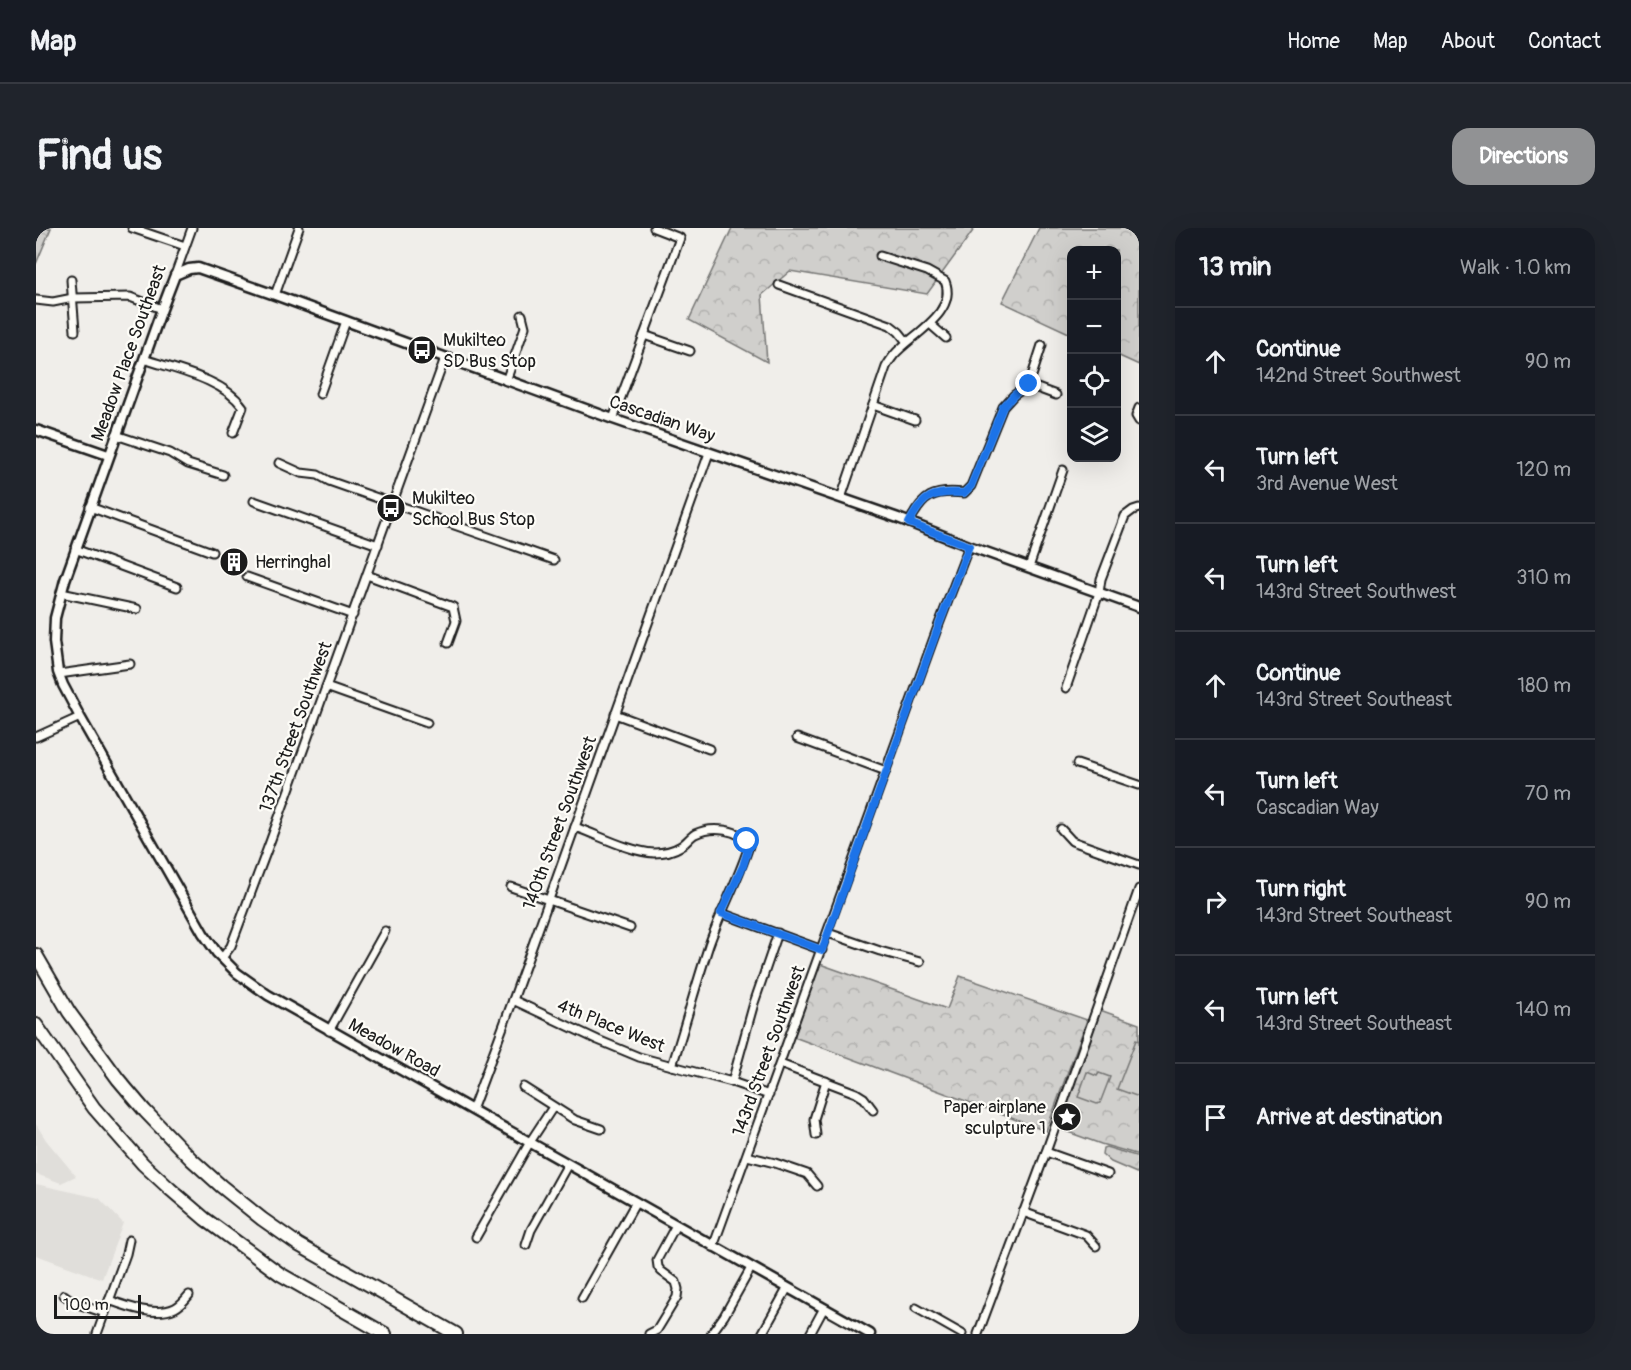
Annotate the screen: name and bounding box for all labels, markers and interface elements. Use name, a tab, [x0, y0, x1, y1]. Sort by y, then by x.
text: Map	[30, 24, 76, 59]
text: Home	[1287, 28, 1340, 55]
text: Map	[1373, 28, 1408, 55]
text: About	[1441, 28, 1495, 55]
text: Contact	[1528, 28, 1601, 55]
button: Directions	[1452, 128, 1595, 185]
text: Find us	[36, 130, 162, 182]
map controls	[1067, 246, 1121, 462]
button: +	[1067, 246, 1121, 300]
text: 13 min	[1199, 251, 1272, 283]
text: Walk · 1.0 km	[1460, 255, 1571, 280]
street label: Meadow Place Southeast	[86, 261, 172, 444]
button: −	[1067, 300, 1121, 354]
place label: Mukilteo SD Bus Stop	[443, 329, 536, 373]
bus stop icon: Mukilteo SD Bus Stop	[406, 334, 438, 366]
text: Continue	[1256, 335, 1340, 363]
icon: ahead	[1199, 345, 1232, 378]
text: 90 m	[1525, 349, 1571, 374]
button: locate	[1067, 354, 1121, 408]
text: 142nd Street Southwest	[1256, 363, 1461, 388]
route end	[1015, 370, 1041, 396]
street label: Cascadian Way	[606, 390, 718, 448]
button: layers	[1067, 408, 1121, 462]
text: Turn left	[1256, 443, 1338, 471]
icon: left	[1199, 453, 1232, 486]
text: 120 m	[1516, 457, 1571, 482]
text: 3rd Avenue West	[1256, 471, 1398, 496]
place label: Mukilteo School Bus Stop	[412, 487, 535, 531]
bus stop icon: Mukilteo School Bus Stop	[375, 492, 407, 524]
building icon: Herringhal	[218, 546, 250, 578]
place label: Herringhal	[255, 551, 331, 574]
text: Turn left	[1256, 551, 1338, 579]
icon: left	[1199, 561, 1232, 594]
text: 310 m	[1516, 565, 1571, 590]
text: 143rd Street Southwest	[1256, 579, 1456, 604]
street label: 137th Street Southwest	[254, 638, 338, 816]
text: Continue	[1256, 659, 1340, 687]
icon: ahead	[1199, 669, 1232, 702]
text: 180 m	[1517, 673, 1571, 698]
text: 143rd Street Southeast	[1256, 687, 1452, 712]
street label: 140th Street Southwest	[518, 732, 602, 913]
text: Turn left	[1256, 767, 1338, 795]
icon: left	[1199, 777, 1232, 810]
text: 70 m	[1525, 781, 1571, 806]
text: Cascadian Way	[1256, 795, 1379, 820]
route start	[733, 827, 759, 853]
text: Turn right	[1256, 875, 1346, 903]
icon: right	[1199, 885, 1232, 918]
text: 90 m	[1525, 889, 1571, 914]
text: 143rd Street Southeast	[1256, 903, 1452, 928]
street label: 143rd Street Southwest	[727, 962, 811, 1140]
text: Turn left	[1256, 983, 1338, 1011]
icon: left	[1199, 993, 1232, 1026]
street label: 4th Place West	[554, 994, 669, 1058]
text: 140 m	[1516, 997, 1571, 1022]
text: 143rd Street Southeast	[1256, 1011, 1452, 1036]
street label: Meadow Road	[344, 1013, 444, 1083]
place label: Paper airplane sculpture 1	[943, 1096, 1046, 1140]
place icon: Paper airplane sculpture 1	[1051, 1101, 1083, 1133]
icon: arrive	[1199, 1101, 1232, 1134]
text: Arrive at destination	[1256, 1103, 1442, 1131]
scale bar	[54, 1292, 141, 1320]
text: 100 m	[63, 1295, 109, 1315]

